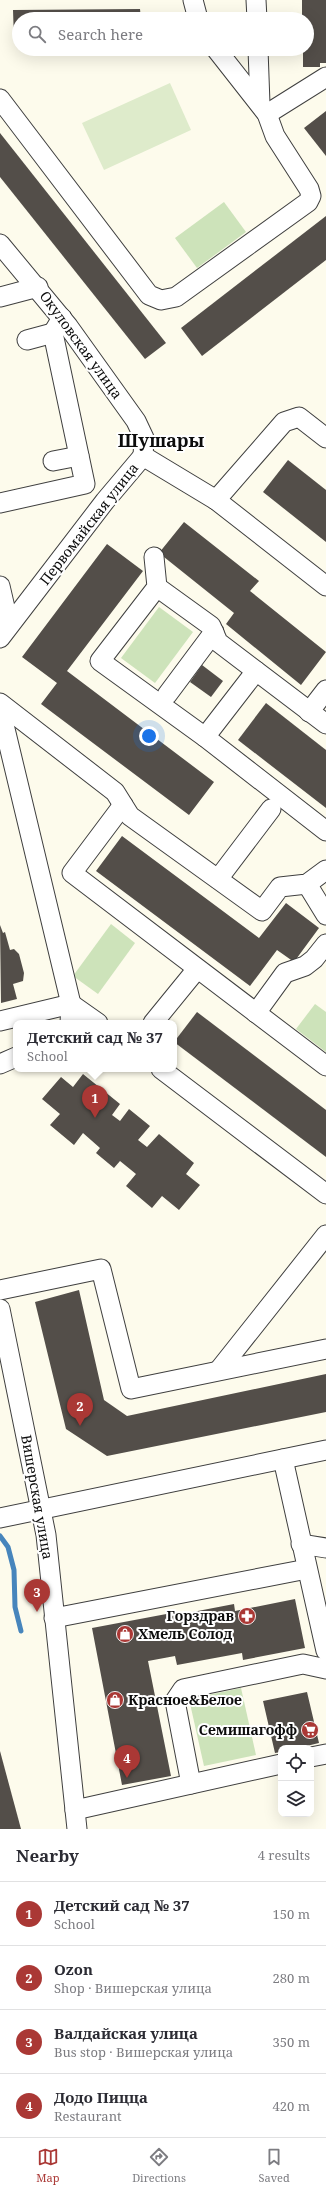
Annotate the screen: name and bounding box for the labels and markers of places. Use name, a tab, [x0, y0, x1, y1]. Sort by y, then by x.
pin: 1	[82, 1085, 108, 1118]
pin: 2	[67, 1393, 93, 1426]
pin: 3	[24, 1579, 50, 1612]
place label: Горздрав	[166, 1606, 235, 1625]
pharmacy icon: Горздрав	[237, 1606, 257, 1626]
shop icon: Хмель Солод	[115, 1624, 135, 1644]
place label: Хмель Солод	[138, 1624, 232, 1643]
shop icon: Красное&Белое	[105, 1690, 125, 1710]
place label: Красное&Белое	[128, 1690, 242, 1709]
place label: Семишагофф	[199, 1720, 297, 1739]
supermarket icon: Семишагофф	[300, 1720, 320, 1740]
pin: 4	[114, 1745, 140, 1778]

